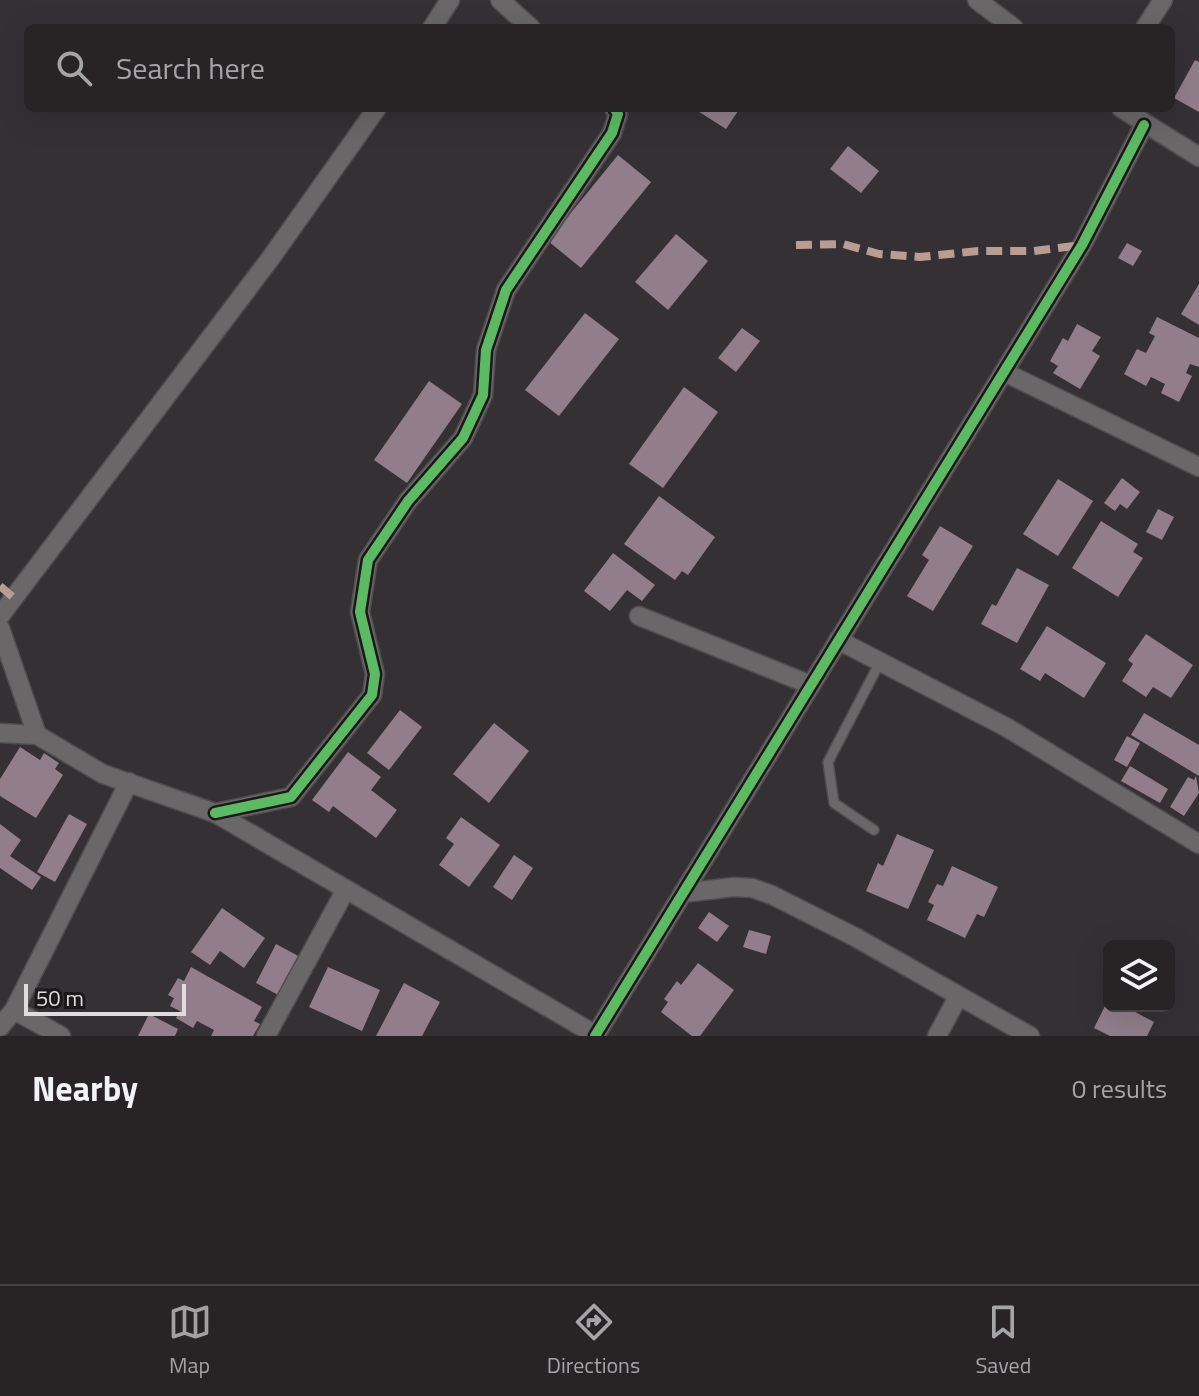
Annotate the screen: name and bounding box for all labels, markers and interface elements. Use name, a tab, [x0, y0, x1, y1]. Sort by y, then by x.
search box	[24, 24, 1175, 112]
text: Search here	[116, 45, 265, 91]
icon: search	[52, 46, 96, 90]
map controls	[1103, 940, 1175, 1012]
button: layers	[1103, 940, 1175, 1012]
scale bar	[24, 980, 186, 1016]
text: 50 m	[36, 981, 84, 1015]
text: Nearby	[32, 1062, 138, 1114]
text: 0 results	[1072, 1069, 1167, 1108]
tab: Map	[168, 1300, 212, 1382]
tab: Directions	[547, 1300, 640, 1382]
tab: Saved	[975, 1300, 1031, 1382]

